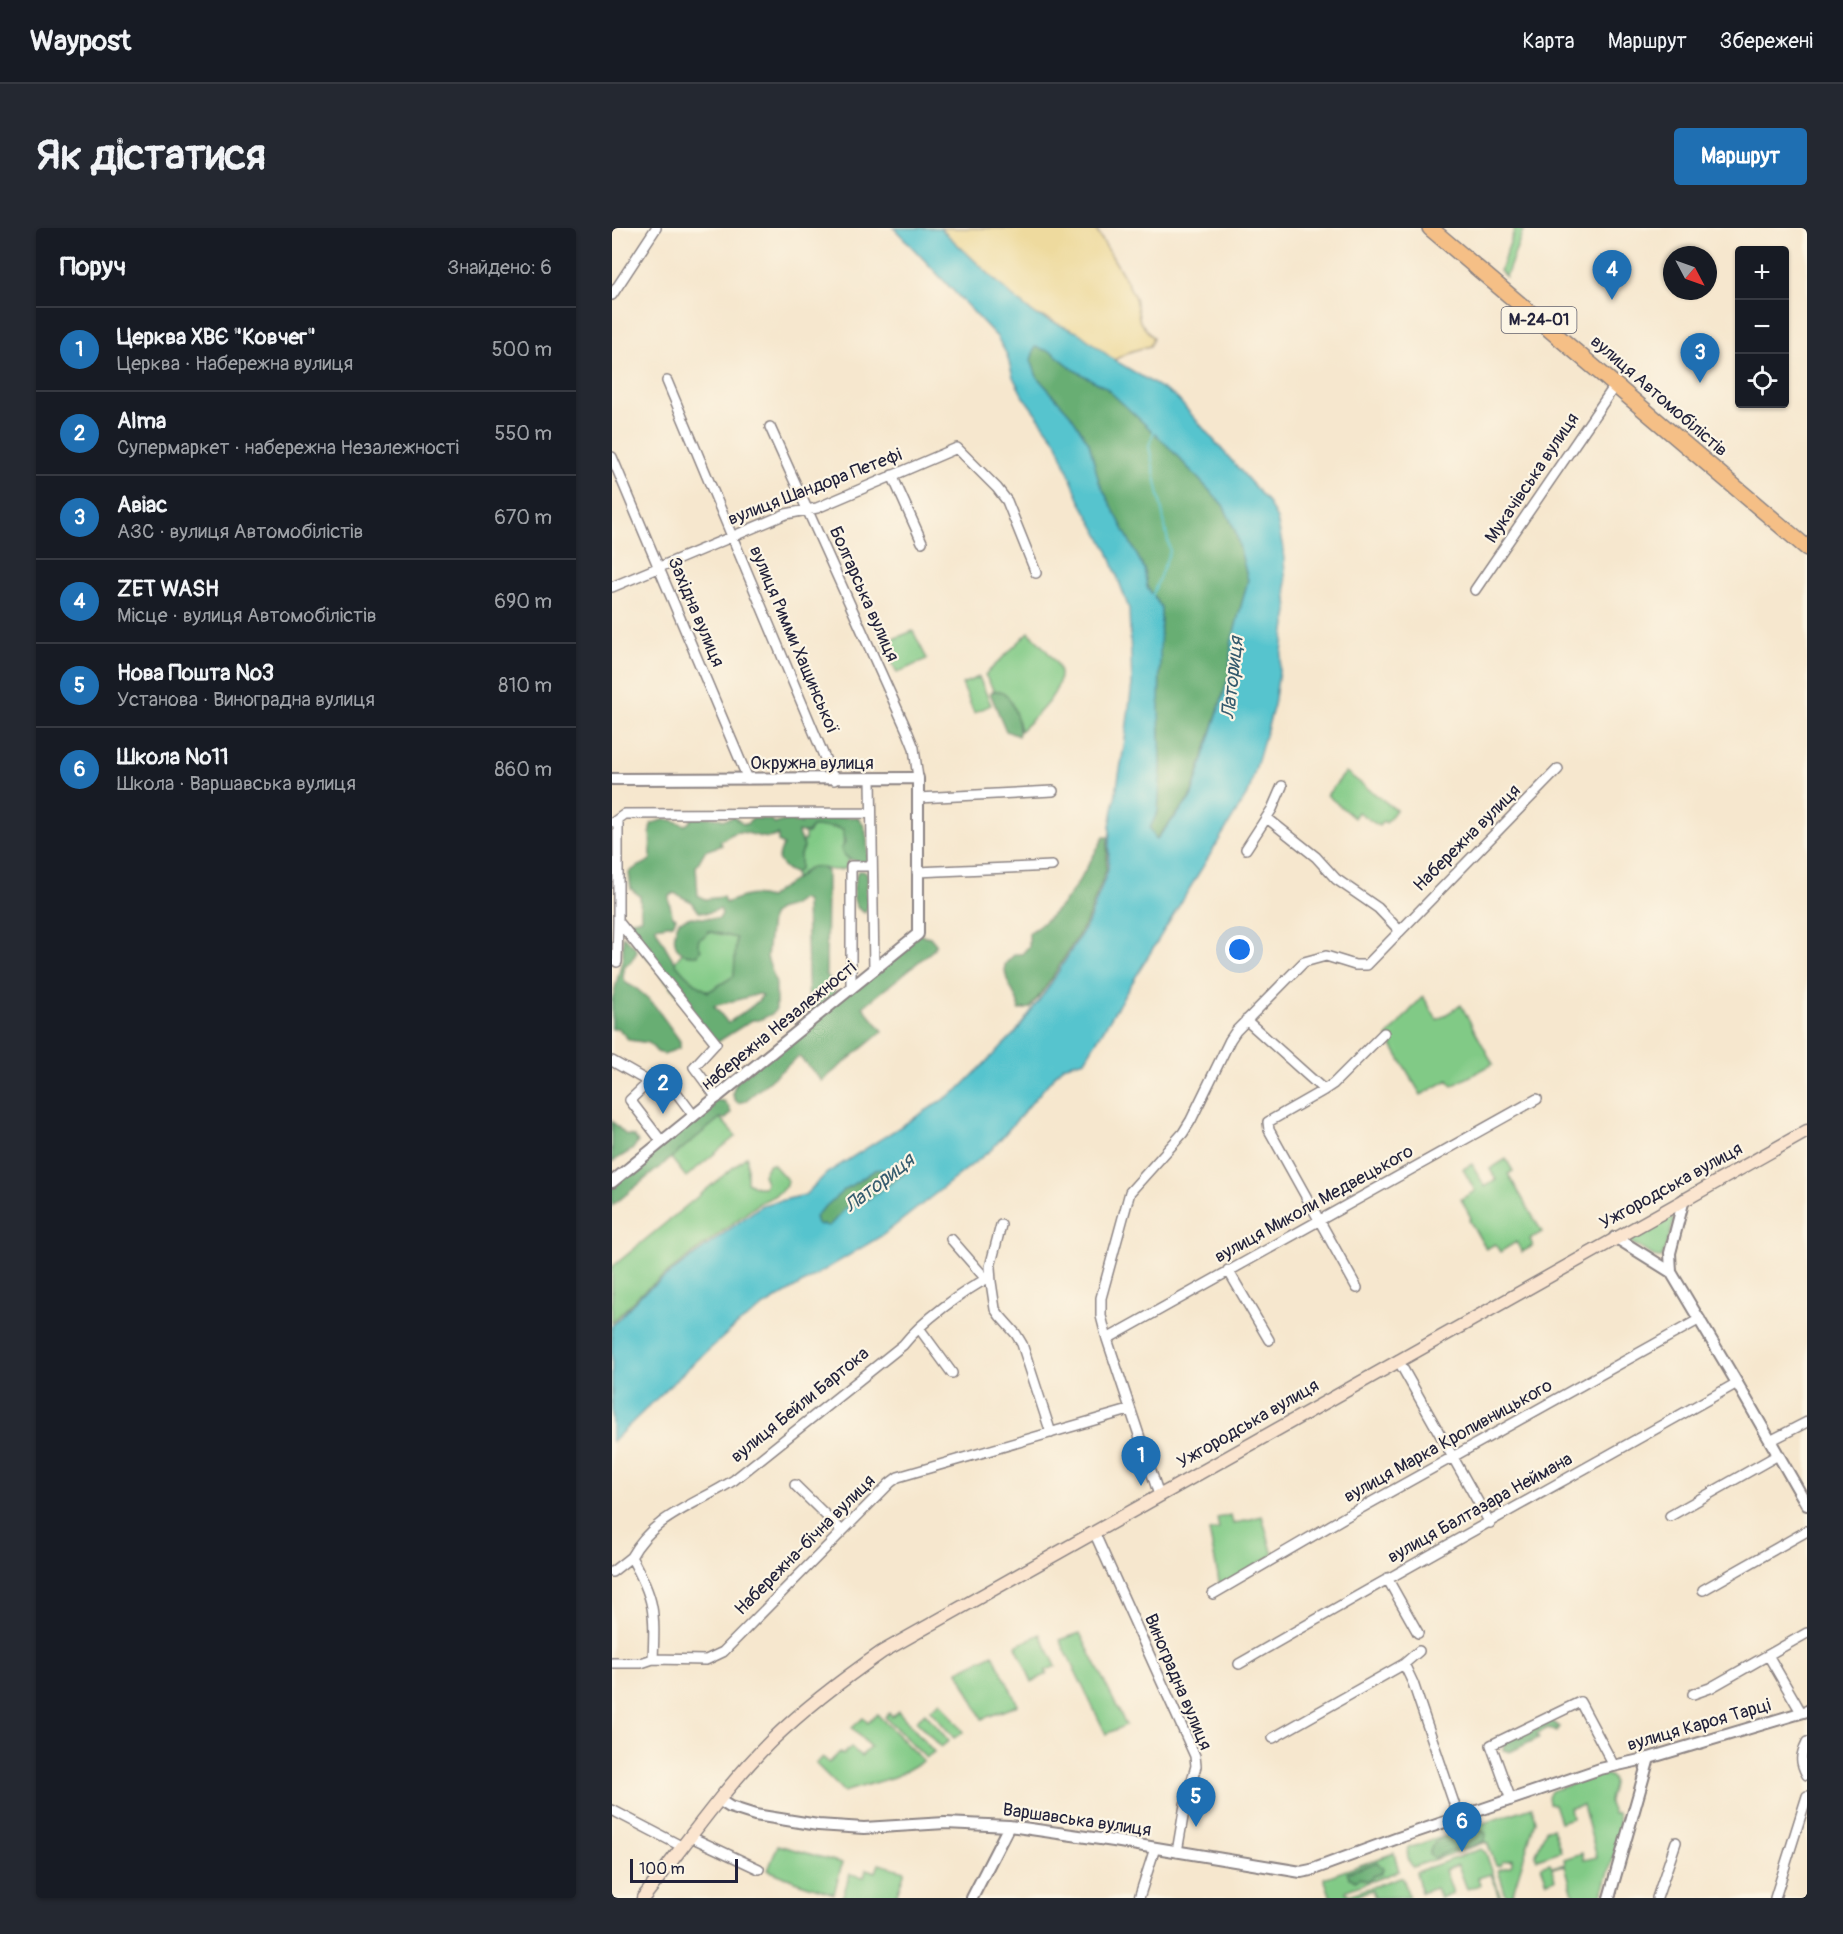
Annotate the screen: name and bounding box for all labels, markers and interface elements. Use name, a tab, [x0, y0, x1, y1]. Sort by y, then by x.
text: Waypost	[30, 24, 131, 59]
text: Карта	[1523, 28, 1575, 55]
text: Маршрут	[1608, 28, 1687, 55]
text: Збережені	[1720, 28, 1813, 55]
button: Маршрут	[1674, 128, 1807, 185]
text: Як дістатися	[36, 130, 266, 182]
north arrow	[1663, 246, 1717, 300]
map controls	[1735, 246, 1789, 408]
button: +	[1735, 246, 1789, 300]
pin: 4	[1592, 250, 1632, 300]
text: Поруч	[60, 251, 126, 283]
text: Знайдено: 6	[447, 255, 552, 280]
button: −	[1735, 300, 1789, 354]
road number: М-24-01	[1502, 307, 1576, 333]
text: Церква ХВЄ "Ковчег"	[117, 323, 316, 351]
street label: вулиця Автомобілістів	[1586, 330, 1732, 462]
pin: 3	[1680, 334, 1720, 383]
text: 1	[76, 337, 83, 362]
text: 500 m	[492, 337, 552, 362]
text: Церква · Набережна вулиця	[117, 351, 353, 376]
button: locate	[1735, 354, 1789, 408]
text: Alma	[117, 407, 166, 435]
street label: Мукачівська вулиця	[1480, 408, 1584, 548]
text: 2	[74, 421, 85, 446]
text: 550 m	[495, 421, 552, 446]
text: Супермаркет · набережна Незалежності	[117, 435, 459, 460]
street label: вулиця Шандора Петефі	[725, 443, 905, 531]
text: Авіас	[117, 491, 167, 519]
text: 3	[74, 505, 85, 530]
text: 670 m	[494, 505, 552, 530]
text: АЗС · вулиця Автомобілістів	[117, 519, 363, 544]
street label: Болгарська вулиця	[824, 523, 904, 665]
street label: вулиця Римми Хащинської	[744, 542, 844, 738]
street label: Західна вулиця	[663, 554, 729, 670]
text: ZET WASH	[117, 575, 219, 603]
text: 4	[74, 589, 85, 614]
text: 690 m	[494, 589, 552, 614]
text: Місце · вулиця Автомобілістів	[117, 603, 377, 628]
water label: Латориця	[1215, 633, 1249, 720]
text: Нова Пошта №3	[117, 659, 274, 687]
text: 5	[74, 673, 85, 698]
text: 810 m	[498, 673, 552, 698]
text: Установа · Виноградна вулиця	[117, 687, 375, 712]
text: Школа №11	[117, 743, 229, 771]
street label: Окружна вулиця	[750, 752, 874, 775]
text: 6	[74, 757, 85, 782]
text: 860 m	[495, 757, 552, 782]
text: Школа · Варшавська вулиця	[117, 771, 356, 796]
street label: Набережна вулиця	[1409, 780, 1525, 896]
your location	[1225, 935, 1254, 964]
street label: набережна Незалежності	[697, 956, 861, 1096]
pin: 2	[644, 1064, 682, 1114]
street label: Ужгородська вулиця	[1596, 1137, 1746, 1235]
street label: вулиця Миколи Медвецького	[1211, 1140, 1418, 1268]
water label: Латориця	[839, 1146, 921, 1218]
street label: вулиця Бейли Бартока	[726, 1342, 874, 1468]
street label: Ужгородська вулиця	[1173, 1374, 1323, 1474]
street label: вулиця Марка Кропивницького	[1340, 1374, 1557, 1508]
pin: 1	[1122, 1436, 1160, 1486]
street label: вулиця Балтазара Неймана	[1383, 1448, 1577, 1568]
street label: Набережна-бічна вулиця	[730, 1470, 880, 1620]
street label: Виноградна вулиця	[1139, 1610, 1217, 1754]
street label: вулиця Кароя Тарці	[1625, 1694, 1773, 1756]
pin: 5	[1176, 1778, 1216, 1827]
street label: Варшавська вулиця	[1001, 1798, 1153, 1842]
pin: 6	[1442, 1802, 1482, 1852]
scale bar	[630, 1856, 738, 1884]
text: 100 m	[639, 1859, 685, 1879]

